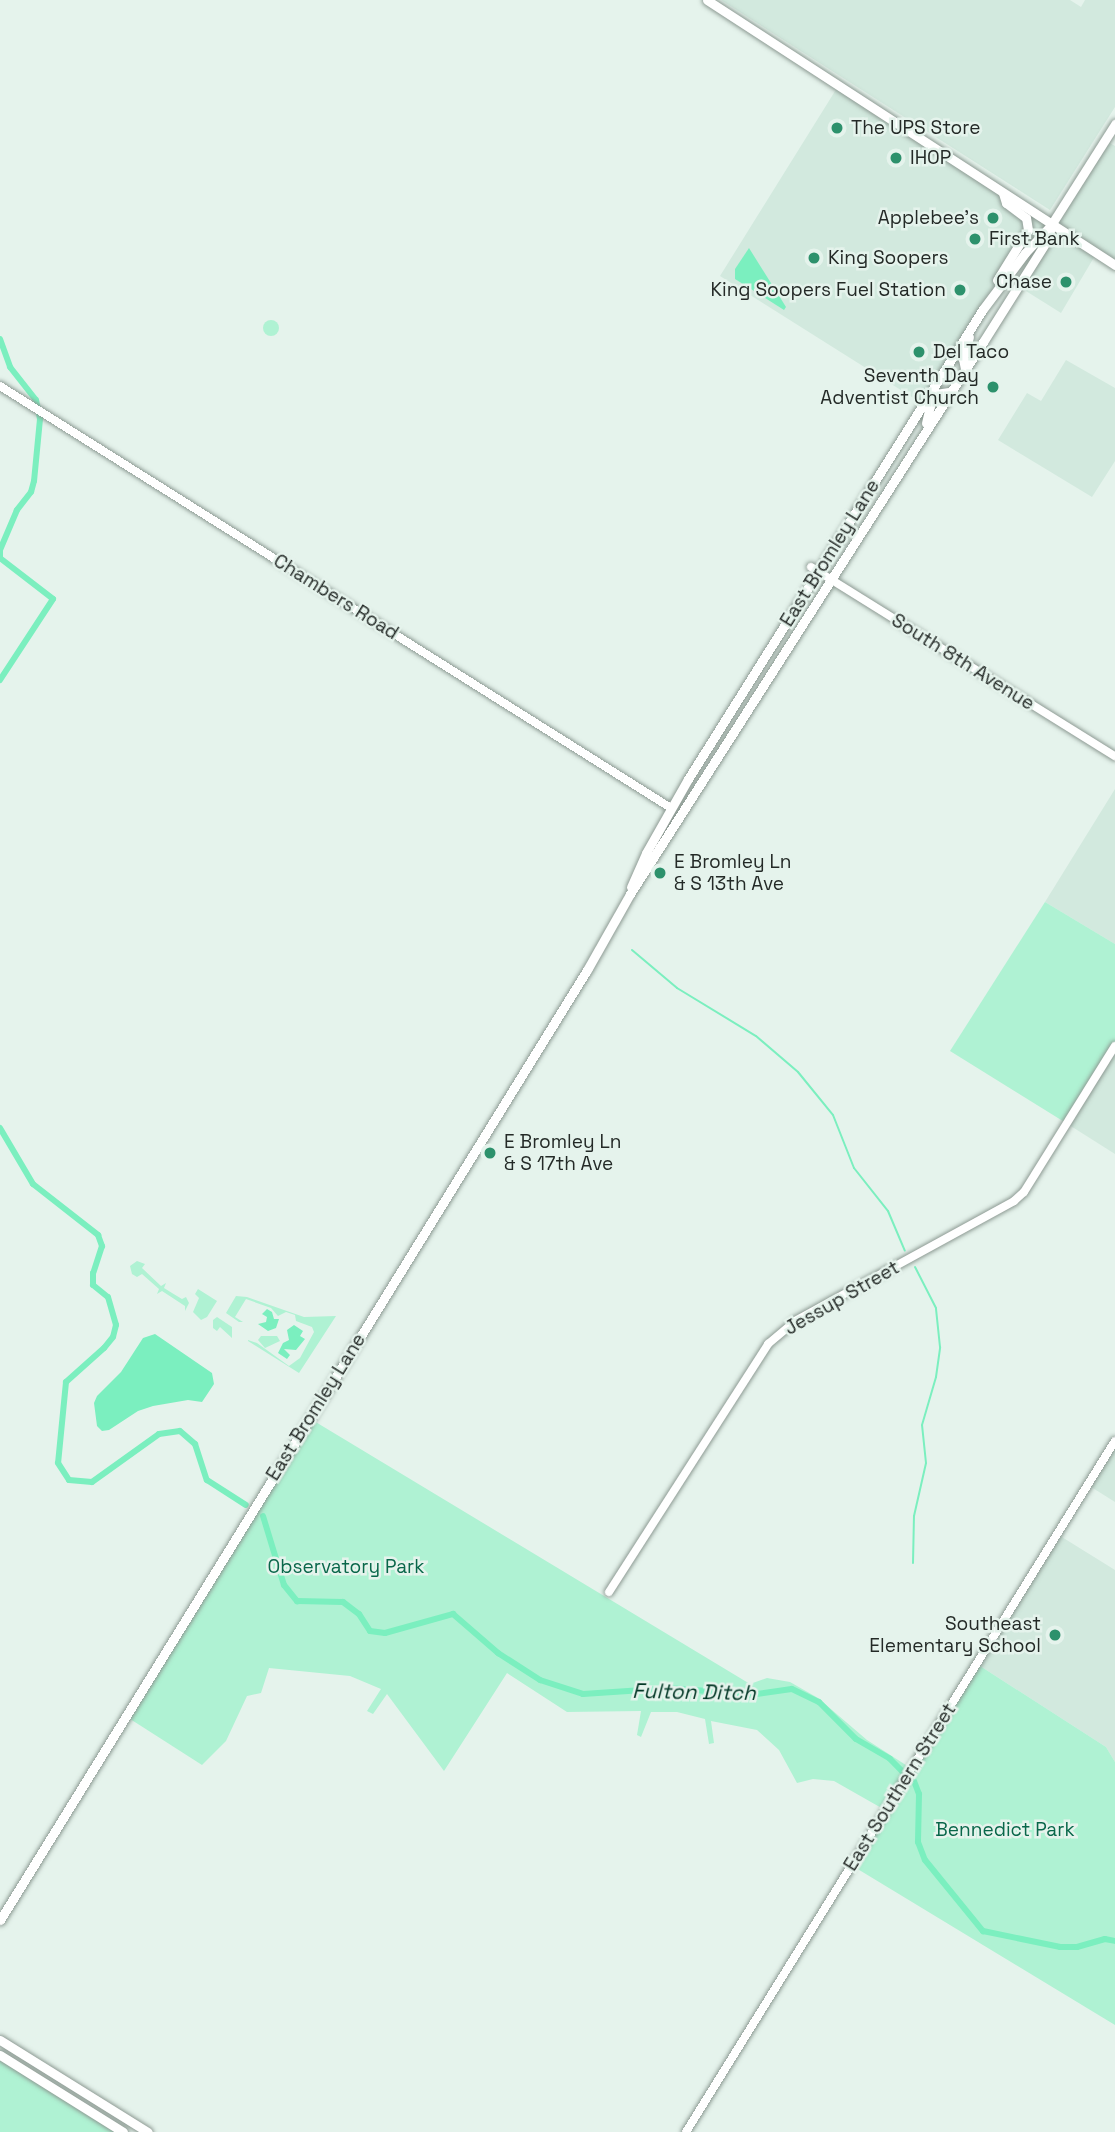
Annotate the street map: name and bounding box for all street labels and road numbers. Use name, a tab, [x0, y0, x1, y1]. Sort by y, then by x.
street label: East Bromley Lane	[776, 475, 884, 631]
street label: Chambers Road	[269, 549, 403, 645]
street label: South 8th Avenue	[887, 609, 1039, 715]
street label: Jessup Street	[780, 1256, 904, 1340]
street label: East Bromley Lane	[262, 1329, 370, 1485]
street label: East Southern Street	[839, 1699, 961, 1875]

